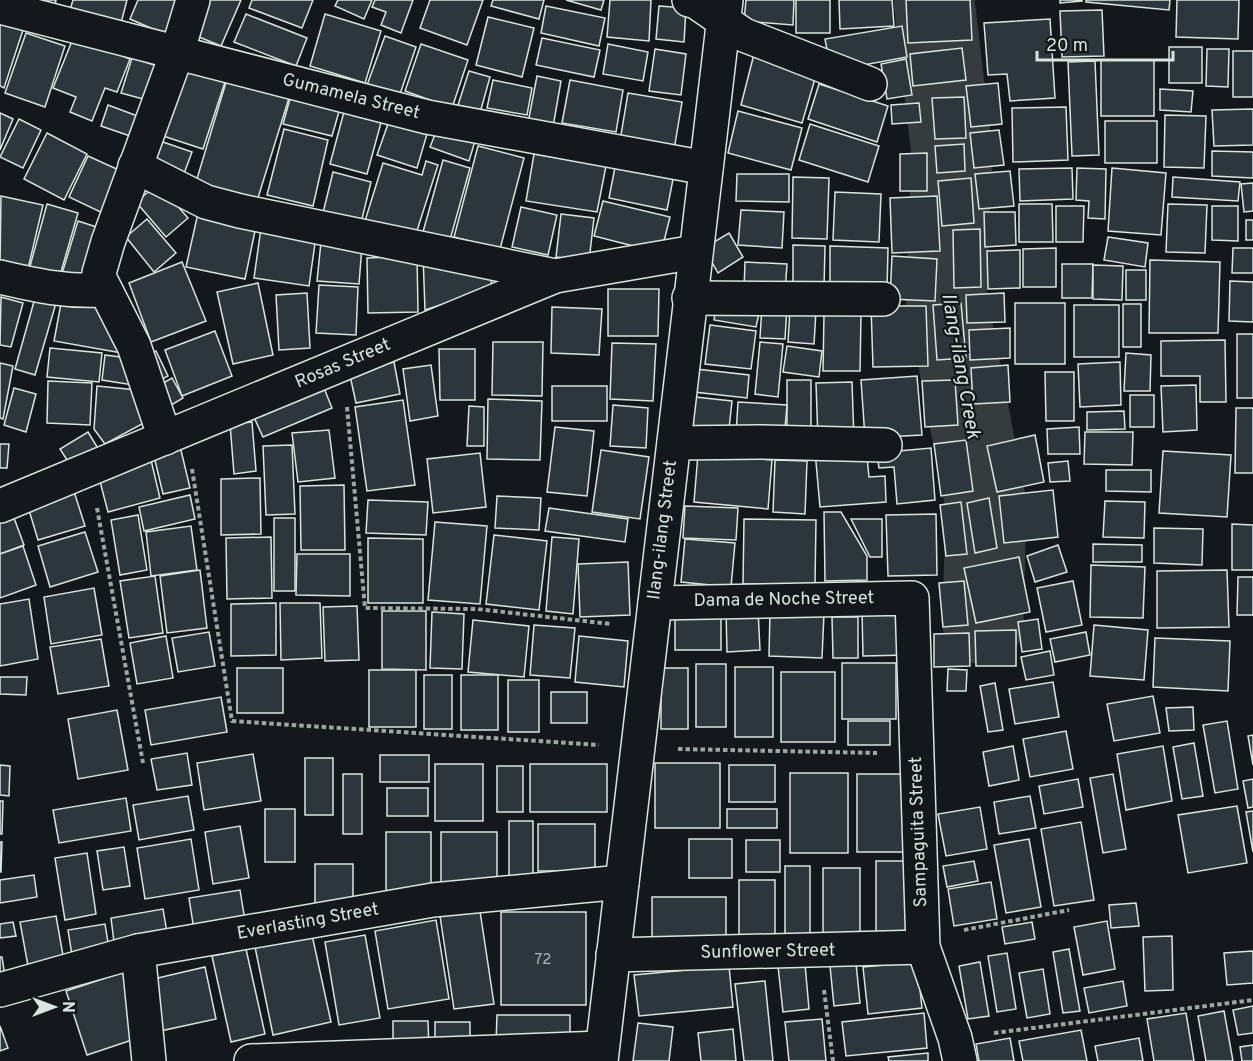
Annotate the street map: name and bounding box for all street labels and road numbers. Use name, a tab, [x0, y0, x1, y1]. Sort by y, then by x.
street label: Gumamela Street	[280, 69, 422, 125]
street label: Rosas Street	[292, 334, 394, 394]
street label: Ilang-ilang Street	[643, 459, 683, 601]
street label: Dama de Noche Street	[693, 587, 875, 613]
street label: Sampaguita Street	[905, 756, 933, 908]
street label: Everlasting Street	[235, 898, 381, 946]
street label: Sunflower Street	[700, 939, 836, 965]

